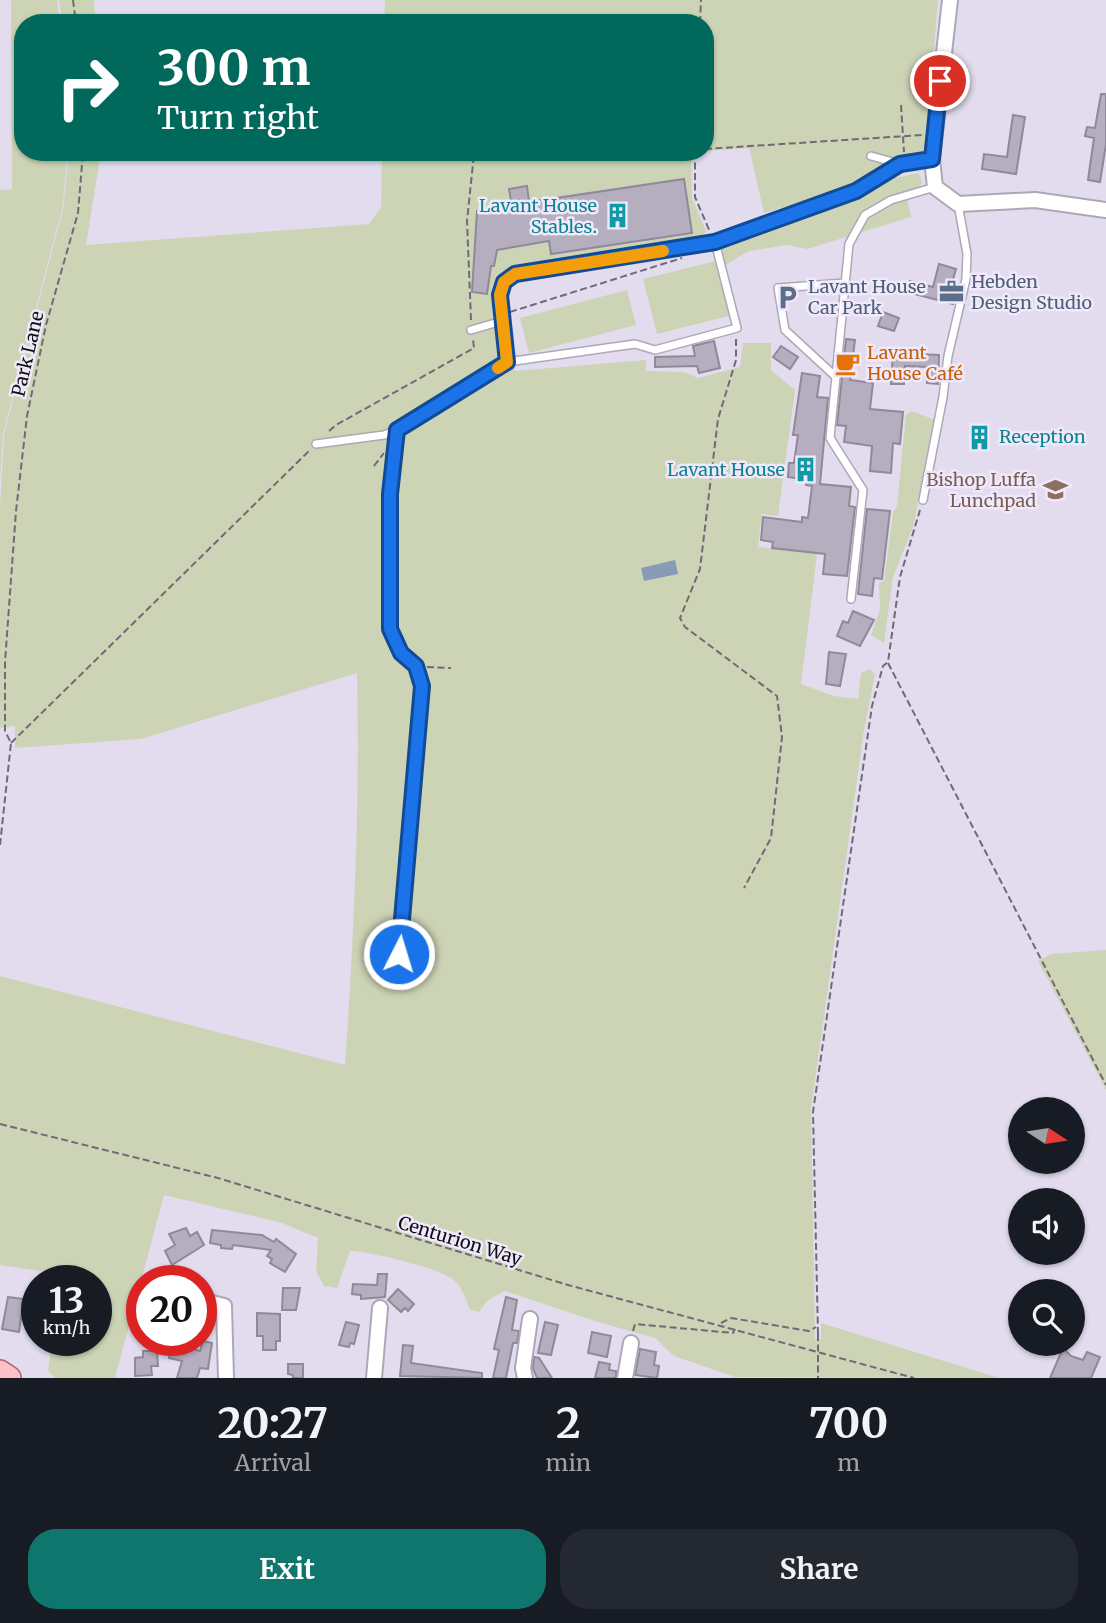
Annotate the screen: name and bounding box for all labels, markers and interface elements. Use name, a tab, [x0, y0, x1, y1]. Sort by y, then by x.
text: 300 m	[157, 37, 311, 98]
icon: right	[42, 42, 133, 133]
pin	[910, 51, 970, 111]
icon: arrive	[921, 62, 959, 100]
text: Turn right	[157, 98, 319, 138]
place label: Lavant House Stables.	[479, 194, 597, 238]
building icon: Lavant House Stables.	[603, 202, 631, 230]
place label: Hebden Design Studio	[971, 270, 1092, 314]
place label: Lavant House Car Park	[808, 275, 926, 319]
office icon: Hebden Design Studio	[937, 278, 965, 306]
parking icon: Lavant House Car Park	[774, 283, 802, 311]
street label: Park Lane	[7, 309, 49, 399]
place label: Lavant House Café	[867, 341, 963, 385]
cafe icon: Lavant House Café	[833, 349, 861, 377]
building icon: Reception	[965, 423, 993, 451]
place label: Reception	[999, 425, 1086, 448]
building icon: Lavant House	[791, 456, 819, 484]
place label: Lavant House	[667, 458, 785, 481]
place label: Bishop Luffa Lunchpad	[926, 468, 1036, 512]
school or university icon: Bishop Luffa Lunchpad	[1042, 476, 1070, 504]
position arrow	[362, 917, 436, 991]
north arrow	[1008, 1097, 1085, 1174]
map controls	[1008, 1097, 1085, 1356]
button: sound	[1008, 1188, 1085, 1265]
street label: Centurion Way	[395, 1211, 525, 1270]
speed limit sign: 20	[126, 1265, 217, 1356]
text: 13	[49, 1279, 84, 1323]
button: search	[1008, 1279, 1085, 1356]
text: km/h	[43, 1316, 90, 1339]
text: 20:27	[218, 1397, 328, 1449]
text: 2	[556, 1397, 581, 1449]
text: 700	[809, 1397, 888, 1449]
text: Arrival	[234, 1448, 311, 1477]
text: min	[546, 1448, 591, 1477]
text: m	[837, 1448, 860, 1477]
button: Exit	[28, 1529, 546, 1609]
button: Share	[560, 1529, 1078, 1609]

